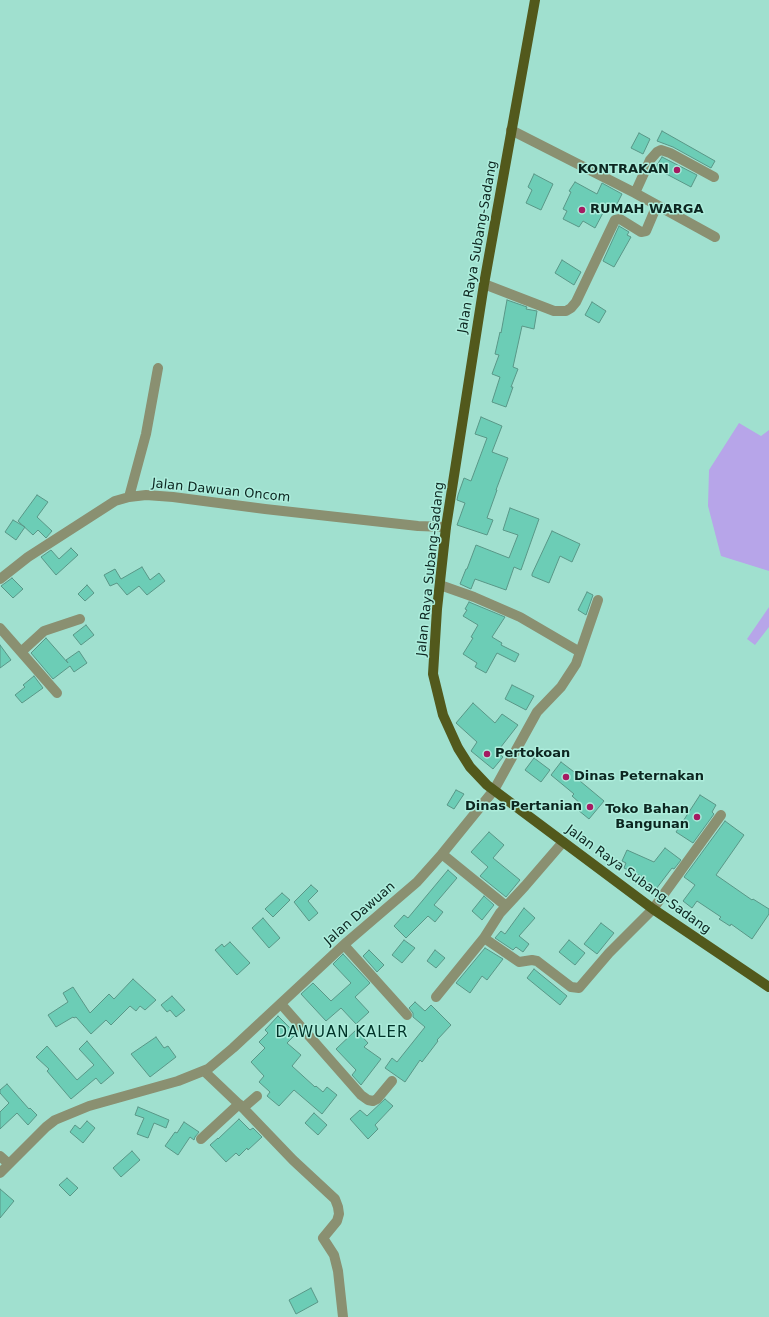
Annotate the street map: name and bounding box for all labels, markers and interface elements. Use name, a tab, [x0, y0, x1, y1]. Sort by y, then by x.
street label: Jalan Raya Subang-Sadang	[455, 159, 501, 335]
place label: KONTRAKAN	[578, 162, 669, 178]
marker: KONTRAKAN	[672, 165, 682, 175]
place label: RUMAH WARGA	[590, 202, 704, 218]
marker: RUMAH WARGA	[577, 205, 587, 215]
street label: Jalan Dawuan Oncom	[151, 476, 291, 506]
street label: Jalan Raya Subang-Sadang	[414, 481, 448, 657]
place label: Pertokoan	[495, 746, 570, 762]
marker: Pertokoan	[482, 749, 492, 759]
place label: Dinas Peternakan	[574, 769, 704, 785]
marker: Dinas Peternakan	[561, 772, 571, 782]
place label: Dinas Pertanian	[465, 799, 582, 815]
marker: Dinas Pertanian	[585, 802, 595, 812]
place label: Toko Bahan Bangunan	[605, 802, 689, 833]
marker: Toko Bahan Bangunan	[692, 812, 702, 822]
street label: Jalan Raya Subang-Sadang	[563, 822, 713, 938]
street label: Jalan Dawuan	[321, 879, 399, 949]
district label: DAWUAN KALER	[276, 1024, 408, 1042]

